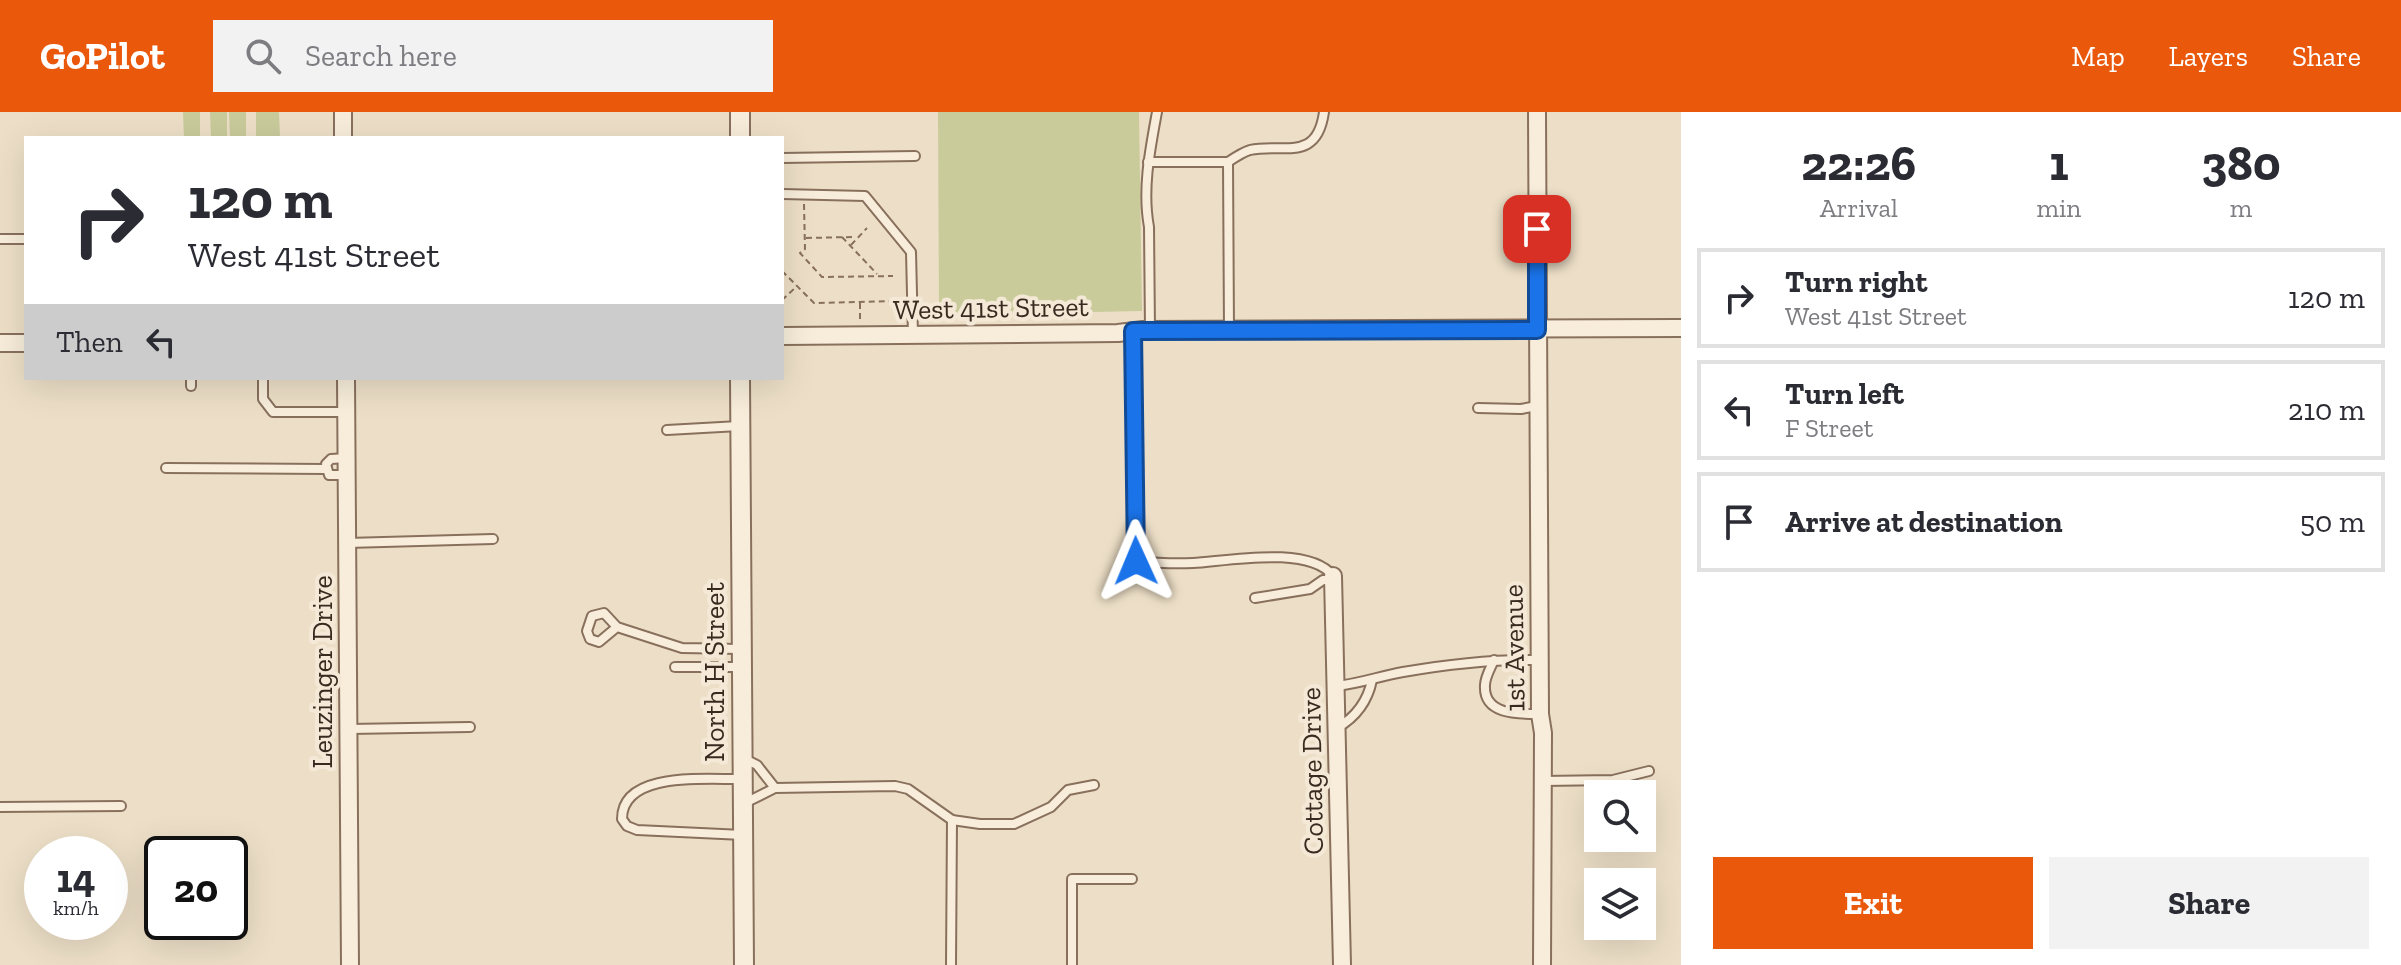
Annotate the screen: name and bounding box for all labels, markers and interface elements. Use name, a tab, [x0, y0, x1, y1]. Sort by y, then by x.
search box	[213, 20, 773, 92]
text: GoPilot	[40, 33, 165, 79]
icon: search	[241, 34, 285, 78]
text: Search here	[305, 38, 457, 74]
text: Map	[2071, 40, 2125, 73]
text: Layers	[2169, 40, 2248, 73]
text: Share	[2292, 40, 2361, 73]
text: 22:26	[1801, 135, 1916, 192]
text: 1	[2049, 135, 2069, 192]
text: 380	[2202, 135, 2281, 192]
text: 120 m	[188, 165, 332, 232]
icon: right	[56, 168, 160, 272]
text: Arrival	[1820, 192, 1898, 224]
text: min	[2037, 192, 2081, 224]
text: m	[2230, 192, 2252, 224]
pin	[1503, 195, 1571, 263]
icon: arrive	[1515, 207, 1559, 251]
text: West 41st Street	[188, 233, 440, 276]
text: Turn right	[1785, 264, 1927, 300]
icon: right	[1717, 276, 1761, 320]
text: 120 m	[2288, 280, 2365, 316]
street label: West 41st Street	[893, 290, 1090, 326]
text: West 41st Street	[1785, 300, 1967, 332]
icon: left	[139, 320, 183, 364]
text: Then	[56, 324, 123, 360]
text: Turn left	[1785, 376, 1904, 412]
icon: left	[1717, 388, 1761, 432]
text: 210 m	[2288, 392, 2365, 428]
text: F Street	[1785, 412, 1873, 444]
icon: arrive	[1717, 500, 1761, 544]
text: Arrive at destination	[1785, 504, 2062, 540]
text: 50 m	[2300, 504, 2365, 540]
position arrow	[1094, 519, 1178, 603]
street label: Leuzinger Drive	[306, 575, 339, 769]
street label: North H Street	[698, 582, 731, 762]
street label: 1st Avenue	[1496, 584, 1532, 712]
street label: Cottage Drive	[1294, 687, 1330, 855]
map controls	[1584, 780, 1656, 940]
button: search	[1584, 780, 1656, 852]
speed limit sign: 20	[144, 836, 248, 940]
text: 14	[57, 854, 95, 902]
button: Exit	[1713, 857, 2033, 949]
button: Share	[2049, 857, 2369, 949]
button: layers	[1584, 868, 1656, 940]
text: km/h	[53, 896, 99, 920]

